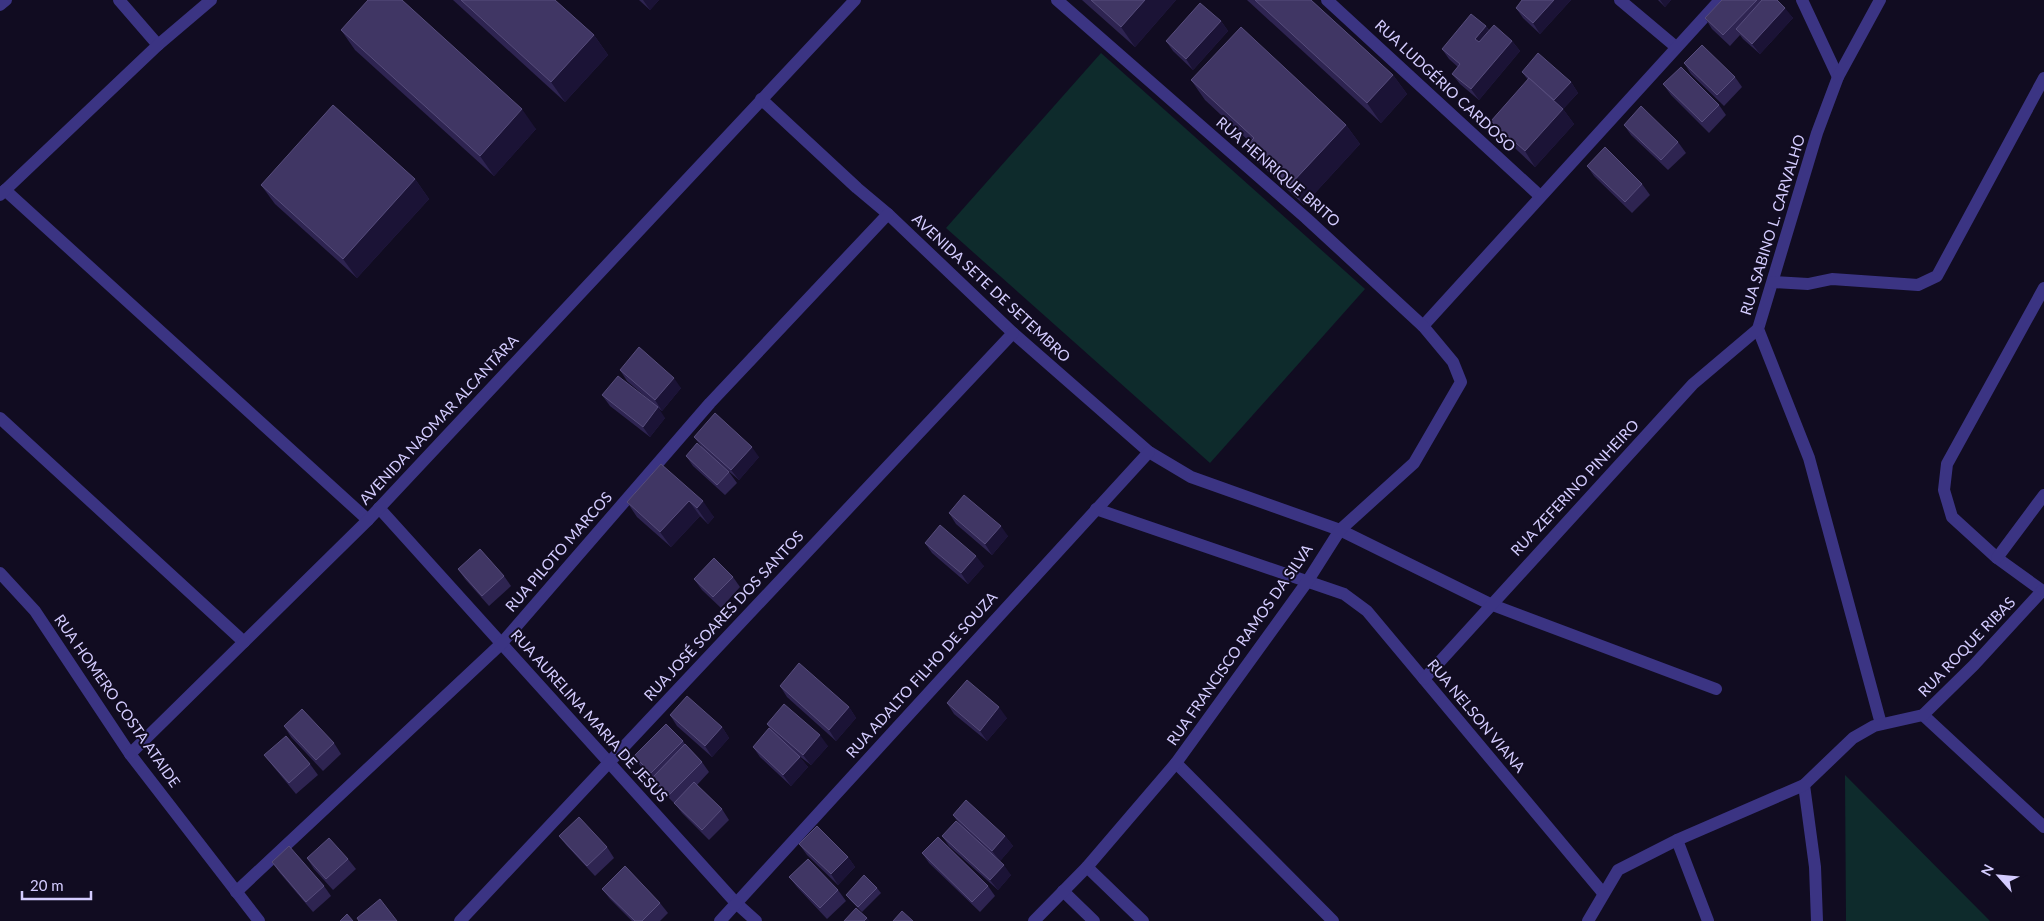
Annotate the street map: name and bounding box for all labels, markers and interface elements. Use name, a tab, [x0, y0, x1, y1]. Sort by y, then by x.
street label: RUA LUDGÉRIO CARDOSO	[1372, 15, 1520, 155]
street label: RUA HENRIQUE BRITO	[1213, 113, 1344, 230]
street label: RUA SABINO L. CARVALHO	[1736, 132, 1808, 317]
street label: AVENIDA SETE DE SETEMBRO	[909, 209, 1075, 365]
street label: AVENIDA NAOMAR ALCANTÂRA	[355, 330, 522, 508]
street label: RUA ZEFERINO PINHEIRO	[1506, 415, 1642, 559]
street label: RUA PILOTO MARCOS	[501, 488, 615, 615]
street label: RUA JOSÉ SOARES DOS SANTOS	[640, 527, 807, 704]
street label: RUA FRANCISCO RAMOS DA SILVA	[1163, 540, 1316, 748]
street label: RUA ADALTO FILHO DE SOUZA	[842, 587, 1001, 761]
street label: RUA ROQUE RIBAS	[1914, 593, 2019, 700]
street label: RUA HOMERO COSTA ATAIDE	[51, 611, 185, 790]
street label: RUA AURELINA MARIA DE JESUS	[507, 625, 672, 805]
street label: RUA NELSON VIANA	[1424, 655, 1530, 776]
north arrow	[1974, 851, 2024, 901]
text: N	[1977, 861, 1997, 879]
scale bar	[22, 868, 91, 900]
text: 20 m	[30, 876, 64, 894]

